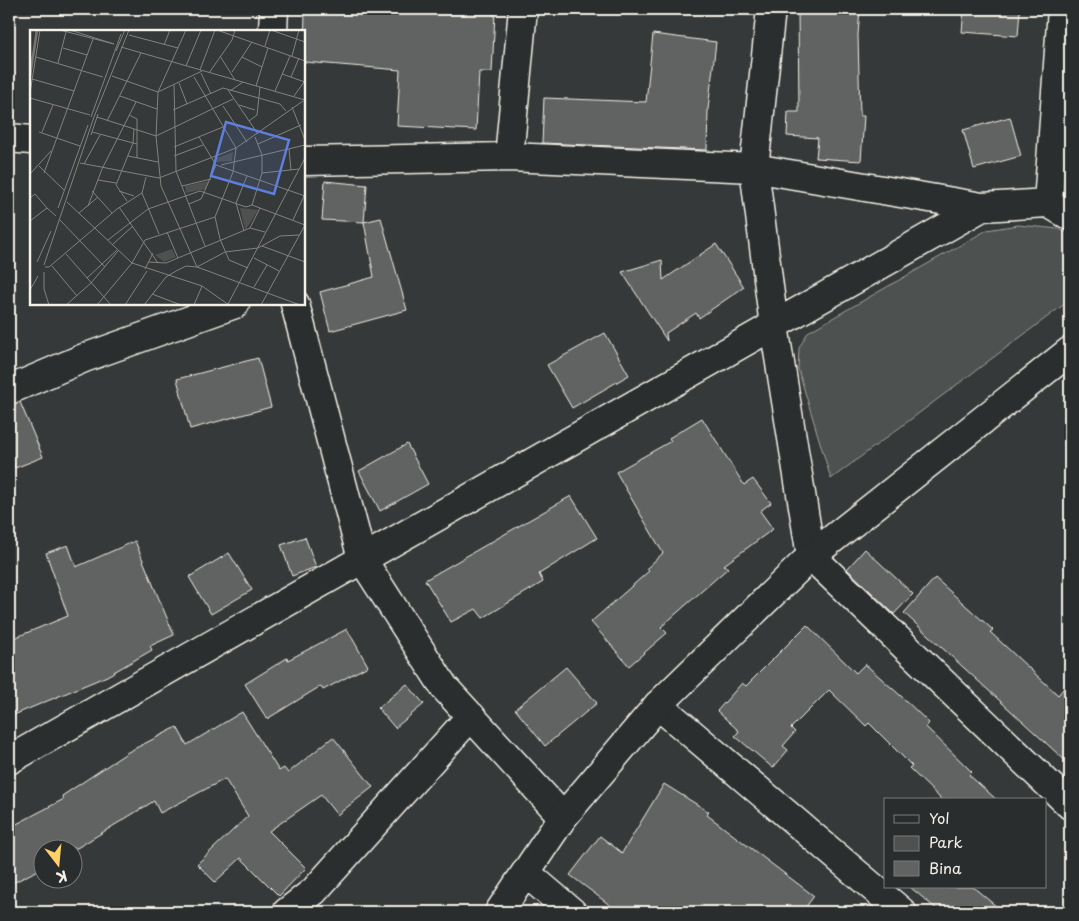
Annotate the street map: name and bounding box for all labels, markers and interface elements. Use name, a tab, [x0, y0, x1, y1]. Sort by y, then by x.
inset map	[30, 30, 305, 305]
legend	[884, 798, 1046, 888]
text: Yol	[929, 806, 950, 829]
text: Park	[929, 830, 963, 853]
north arrow	[32, 838, 82, 888]
text: Bina	[929, 856, 962, 879]
text: K	[54, 865, 70, 888]

